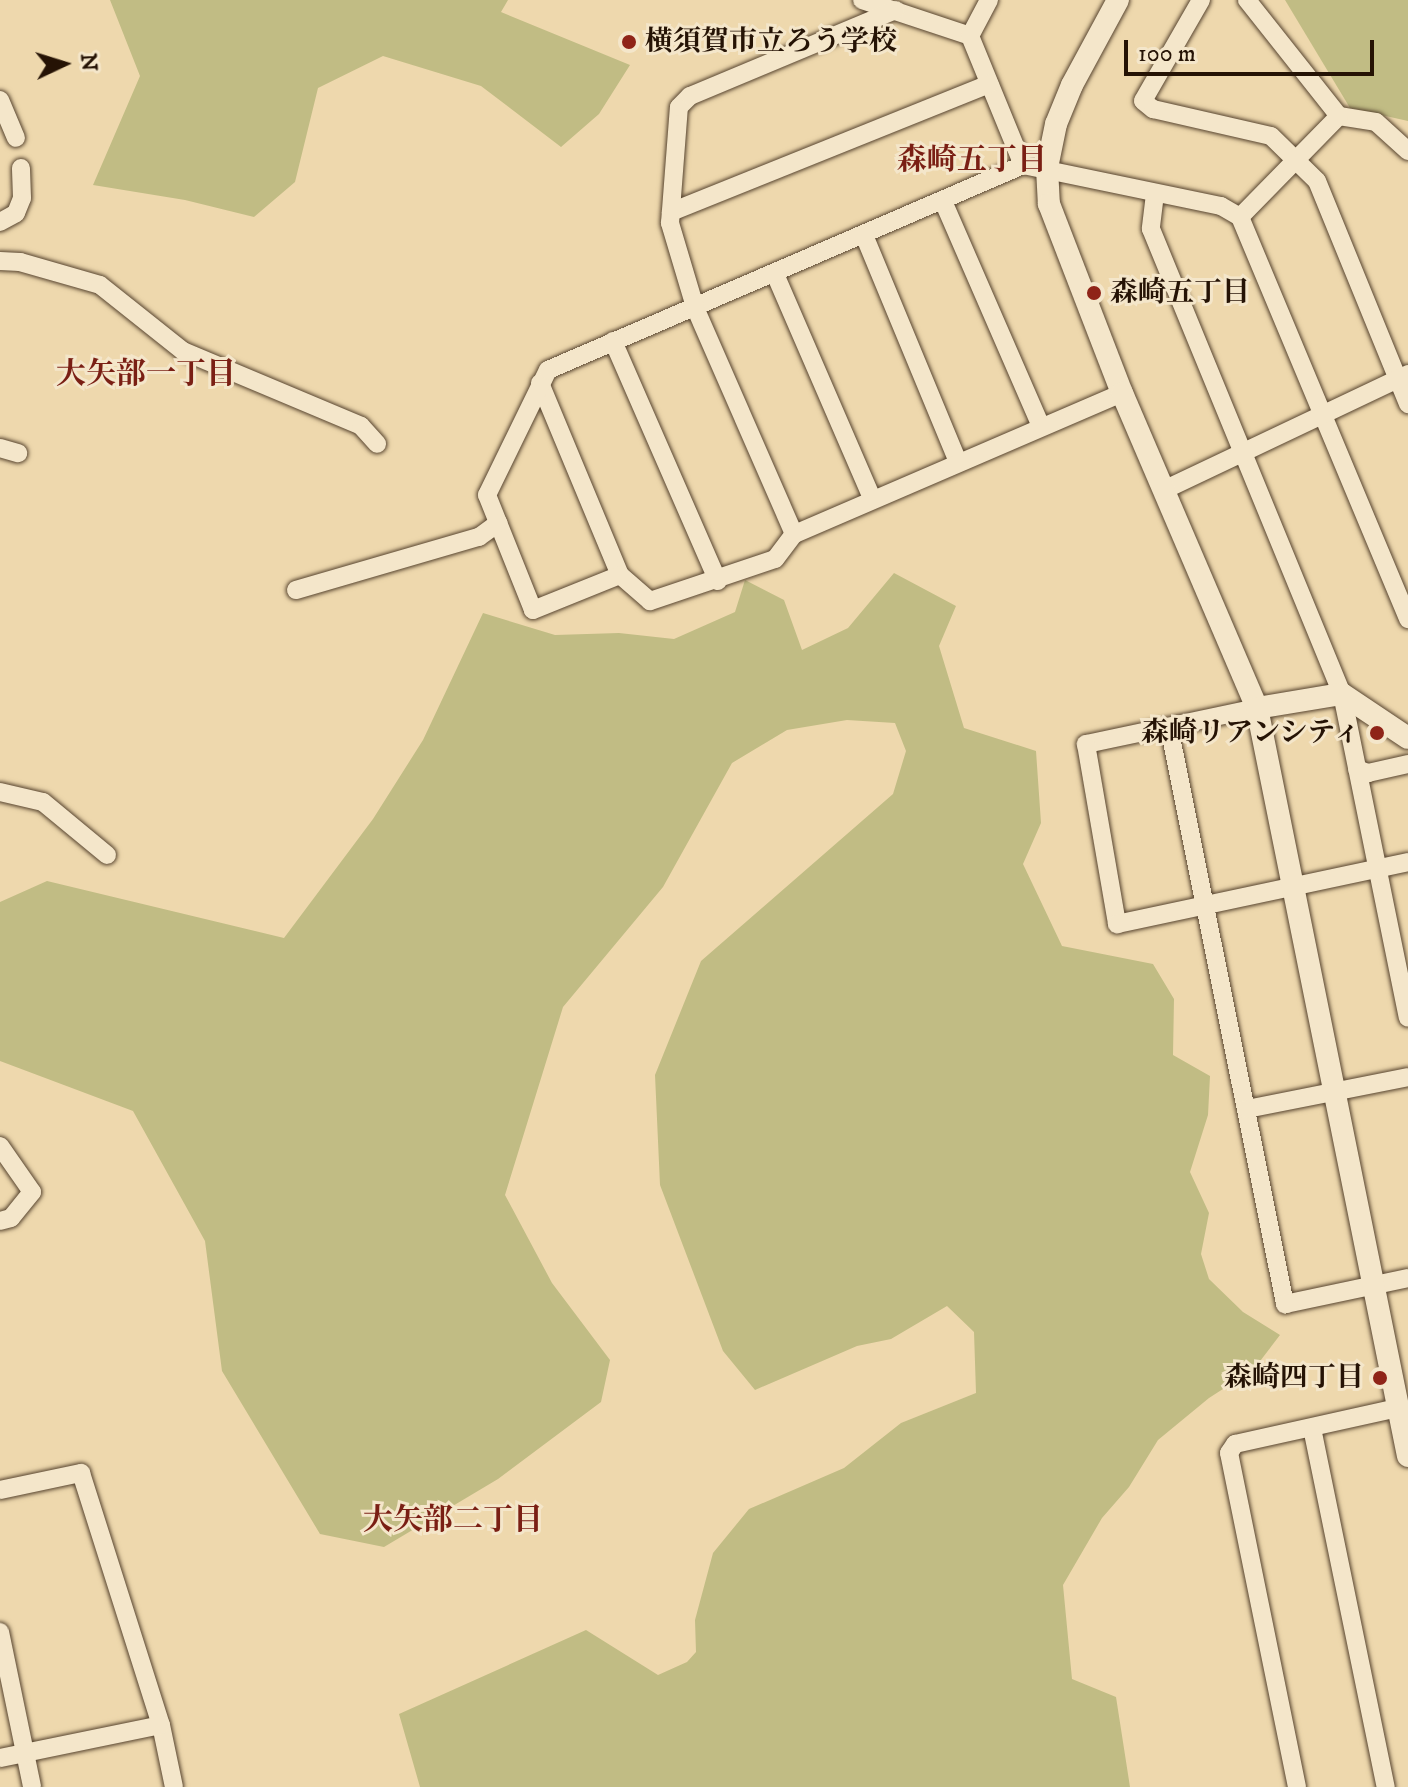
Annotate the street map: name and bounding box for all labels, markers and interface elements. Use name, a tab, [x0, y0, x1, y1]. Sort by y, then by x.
north arrow	[24, 24, 104, 104]
scale bar	[1128, 24, 1378, 74]
place label: 横須賀市立ろう学校	[645, 25, 897, 59]
marker: 横須賀市立ろう学校	[620, 33, 638, 51]
text: 100 m	[1138, 39, 1196, 69]
text: N	[74, 52, 103, 72]
district label: 森崎五丁目	[897, 143, 1047, 179]
place label: 森崎五丁目	[1110, 276, 1250, 310]
marker: 森崎五丁目	[1085, 284, 1103, 302]
district label: 大矢部一丁目	[56, 357, 236, 393]
place label: 森崎リアンシティ	[1137, 716, 1361, 750]
marker: 森崎リアンシティ	[1368, 724, 1386, 742]
place label: 森崎四丁目	[1224, 1361, 1364, 1395]
marker: 森崎四丁目	[1371, 1369, 1389, 1387]
district label: 大矢部二丁目	[363, 1503, 543, 1539]

